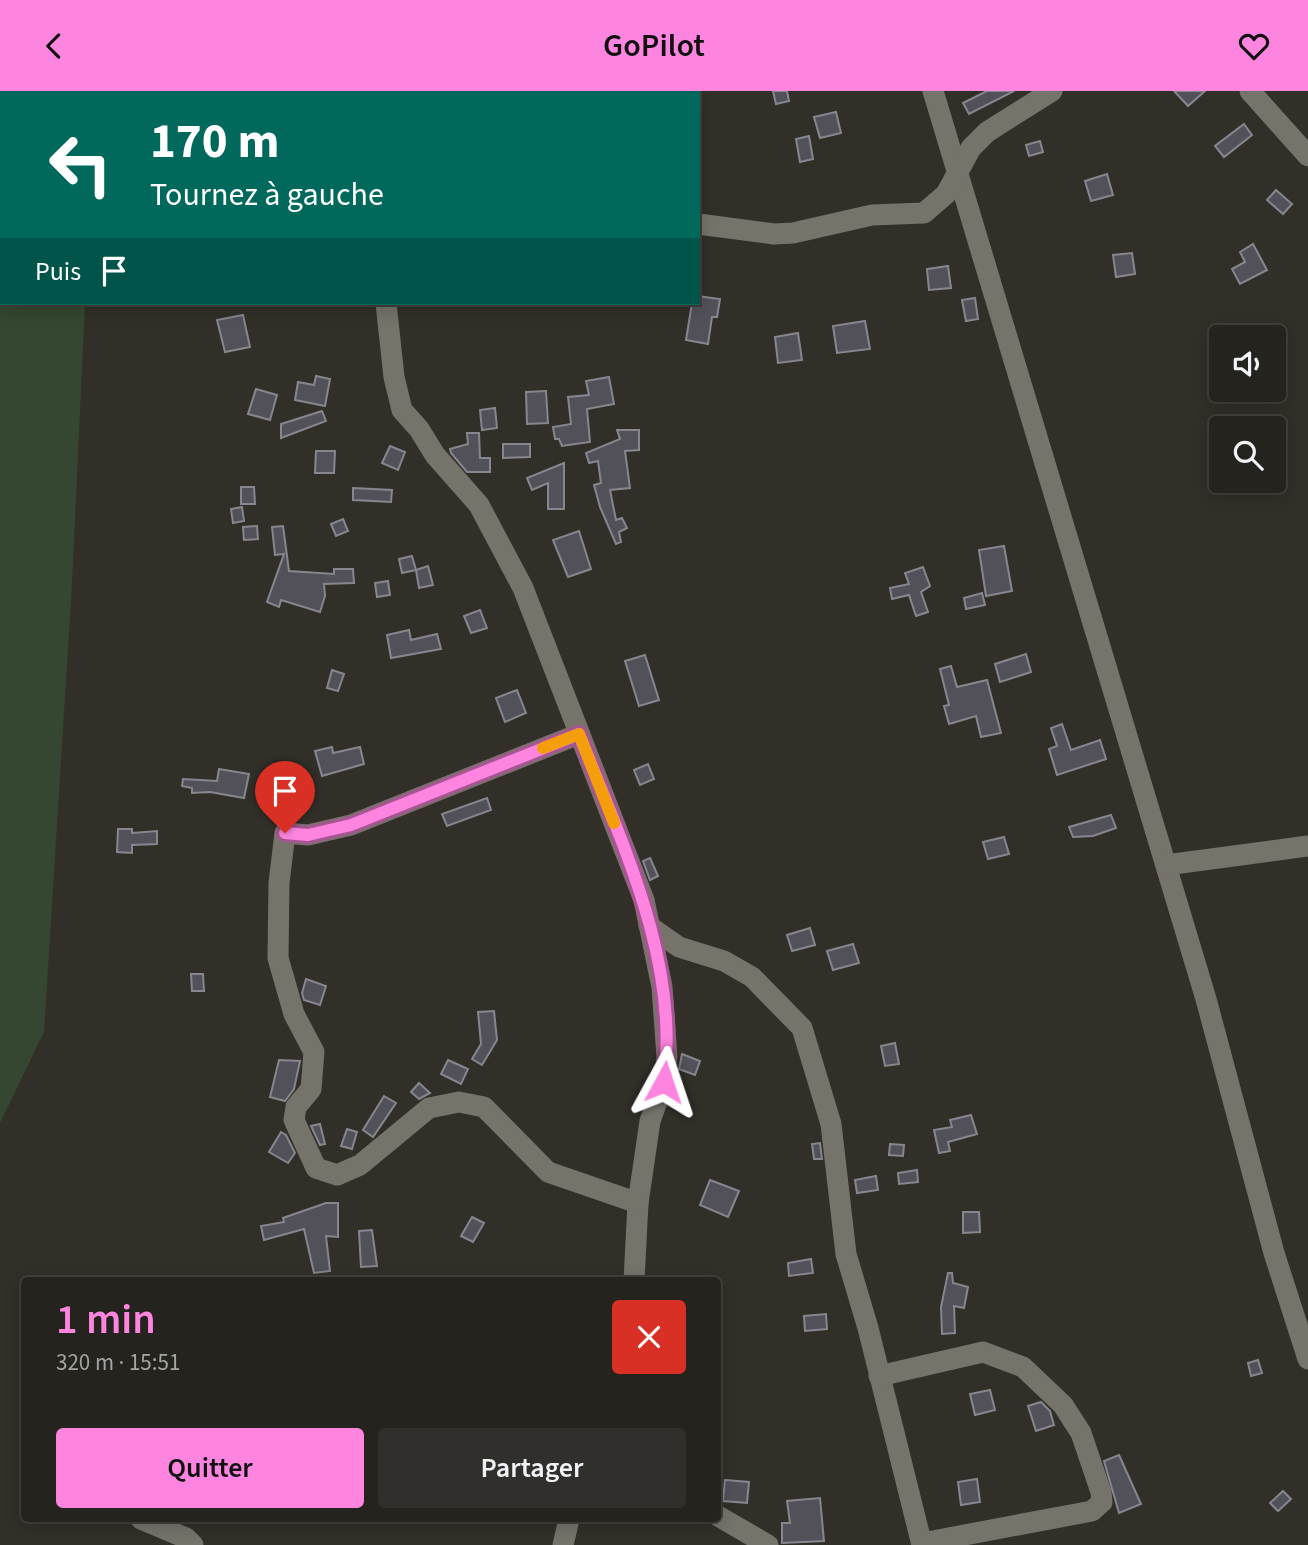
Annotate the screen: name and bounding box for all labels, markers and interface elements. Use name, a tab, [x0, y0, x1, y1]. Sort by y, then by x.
text: GoPilot	[603, 23, 705, 69]
icon: back	[35, 27, 73, 65]
icon: heart	[1235, 27, 1273, 65]
text: 170 m	[150, 107, 279, 177]
icon: left	[35, 119, 126, 210]
text: Tournez à gauche	[150, 172, 384, 218]
icon: arrive	[95, 252, 133, 290]
text: Puis	[35, 253, 81, 290]
map controls	[1209, 325, 1286, 493]
button: sound	[1209, 325, 1286, 402]
button: search	[1209, 416, 1286, 493]
pin	[255, 761, 315, 833]
icon: arrive	[266, 772, 304, 810]
position arrow	[627, 1045, 701, 1119]
text: 1 min	[56, 1290, 156, 1350]
button: close	[612, 1300, 686, 1374]
text: 320 m · 15:51	[56, 1346, 180, 1379]
button: Quitter	[56, 1428, 364, 1508]
button: Partager	[378, 1428, 686, 1508]

